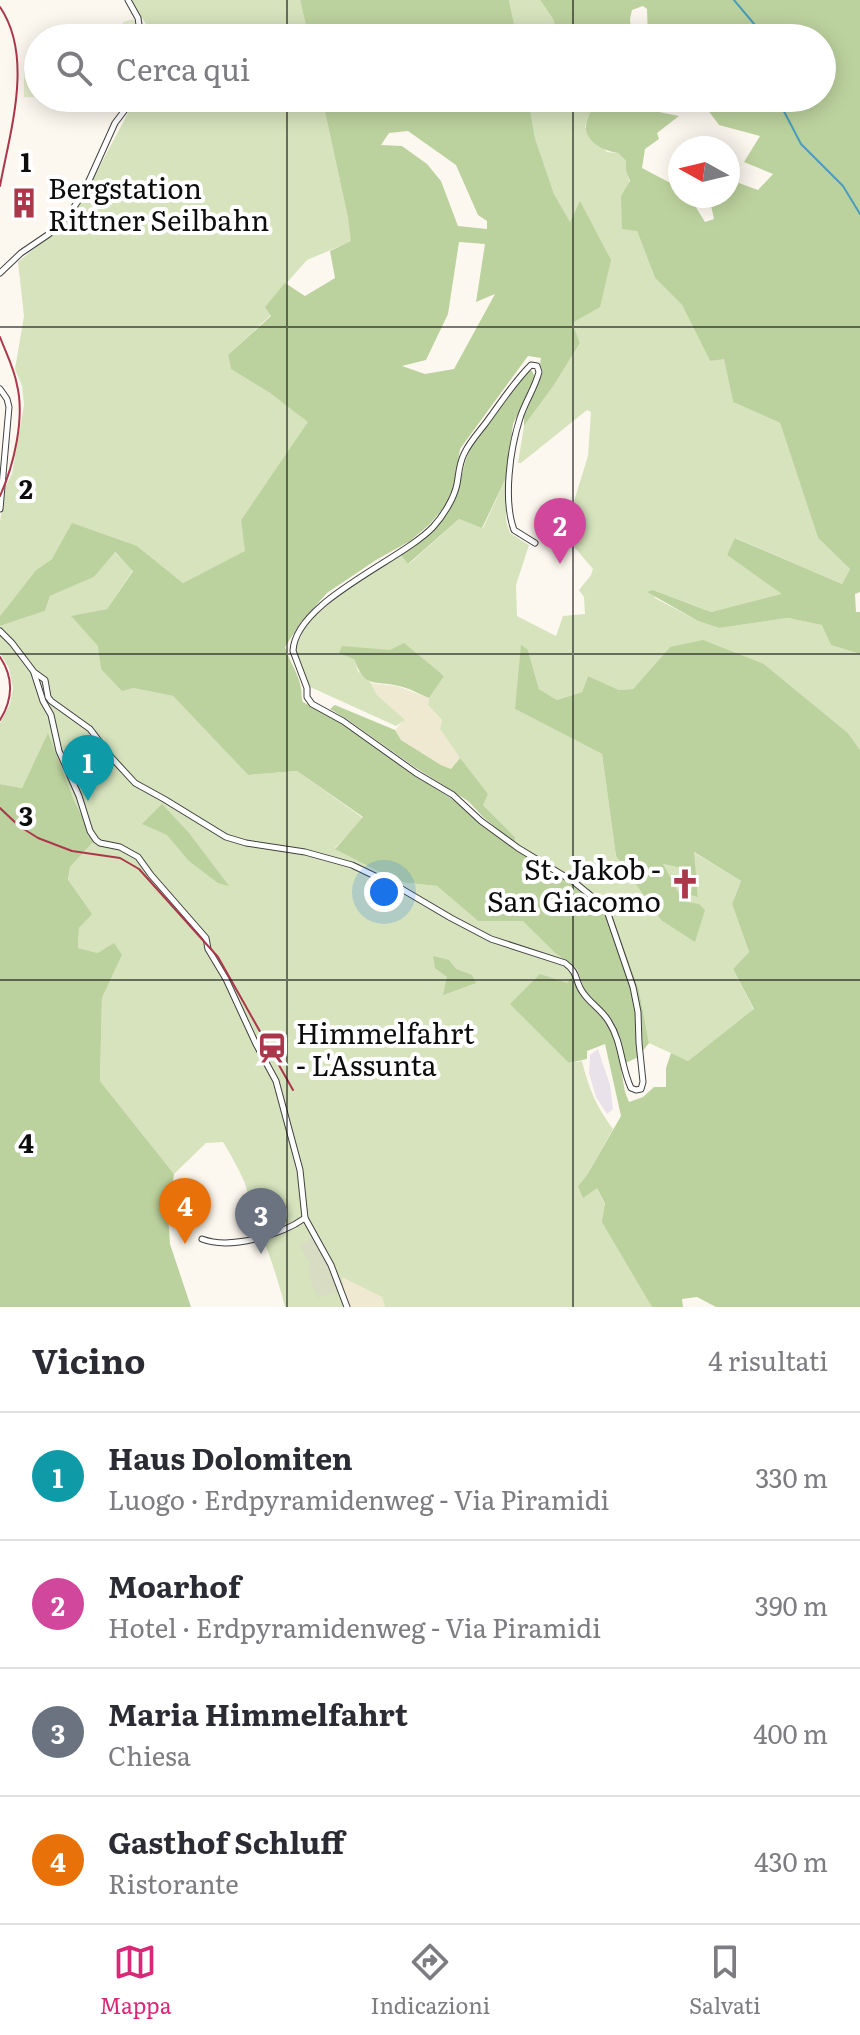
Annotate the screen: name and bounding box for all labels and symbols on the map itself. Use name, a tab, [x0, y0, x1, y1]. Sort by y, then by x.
north arrow	[668, 136, 740, 208]
text: 1	[21, 141, 32, 180]
place label: Bergstation Rittner Seilbahn	[48, 166, 269, 240]
building icon: Bergstation Rittner Seilbahn	[7, 186, 41, 220]
text: 2	[19, 468, 33, 507]
pin: 2	[534, 498, 586, 564]
pin: 1	[62, 735, 114, 801]
text: 3	[19, 795, 33, 834]
place label: St. Jakob - San Giacomo	[487, 847, 661, 921]
church icon: St. Jakob - San Giacomo	[668, 867, 702, 901]
your location	[364, 872, 404, 912]
place label: Himmelfahrt - L'Assunta	[296, 1011, 475, 1085]
station icon: Himmelfahrt - L'Assunta	[255, 1031, 289, 1065]
text: 4	[18, 1122, 34, 1161]
pin: 4	[159, 1178, 211, 1244]
pin: 3	[235, 1188, 287, 1254]

